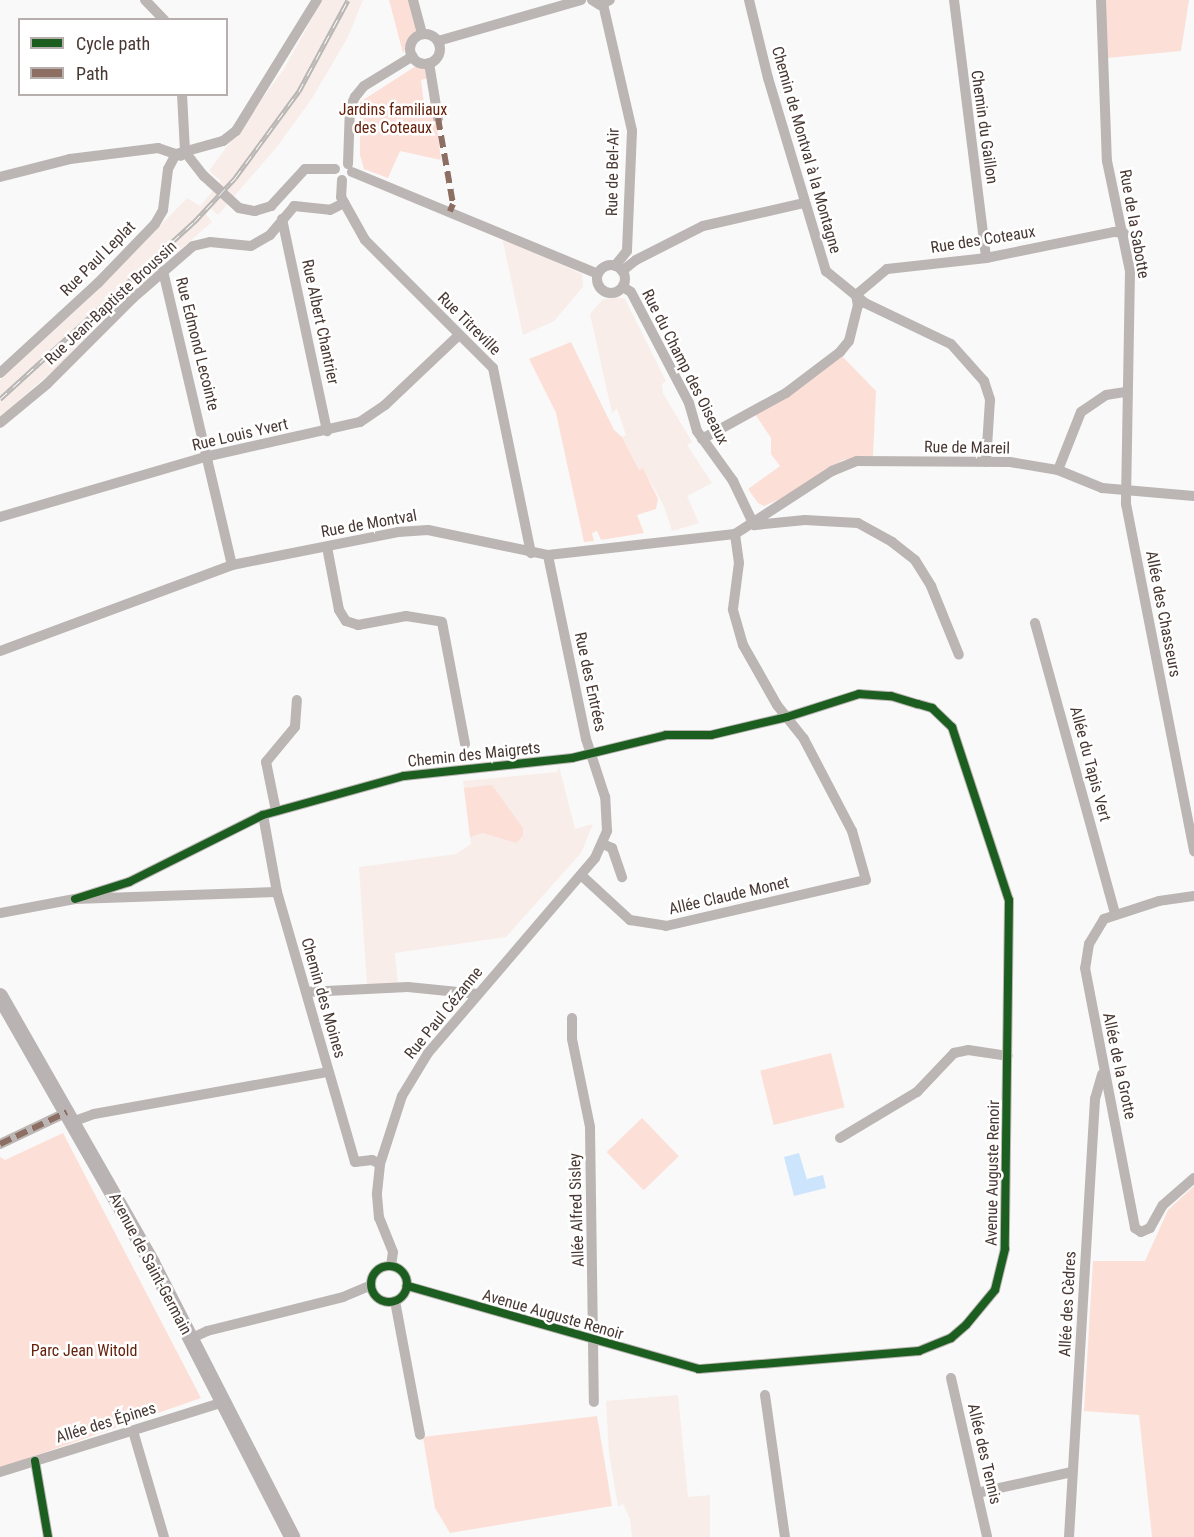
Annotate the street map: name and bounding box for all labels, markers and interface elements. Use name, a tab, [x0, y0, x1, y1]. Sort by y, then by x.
legend	[18, 18, 228, 96]
text: Cycle path	[76, 33, 150, 54]
street label: Chemin de Montval à la Montagne	[767, 44, 845, 256]
text: Path	[76, 63, 109, 84]
street label: Chemin du Gaillon	[967, 69, 1001, 185]
park label: Jardins familiaux des Coteaux	[339, 100, 447, 138]
street label: Rue de Bel-Air	[603, 128, 623, 216]
street label: Rue de la Sabotte	[1115, 168, 1153, 280]
street label: Rue Paul Leplat	[57, 218, 139, 300]
street label: Rue des Coteaux	[929, 222, 1037, 258]
street label: Rue Jean-Baptiste Broussin	[41, 237, 181, 369]
street label: Rue Albert Chantrier	[297, 258, 343, 386]
street label: Rue Edmond Lecointe	[171, 275, 223, 413]
street label: Rue du Champ des Oiseaux	[637, 286, 733, 448]
street label: Rue Titreville	[433, 288, 505, 360]
street label: Rue Louis Yvert	[190, 415, 290, 455]
street label: Rue de Mareil	[924, 438, 1010, 458]
street label: Rue de Montval	[319, 506, 419, 542]
street label: Allée des Chasseurs	[1141, 549, 1185, 679]
street label: Rue des Entrées	[570, 630, 610, 734]
street label: Allée du Tapis Vert	[1065, 704, 1115, 824]
street label: Chemin des Maigrets	[407, 738, 541, 772]
street label: Allée Claude Monet	[667, 873, 791, 919]
street label: Chemin des Moines	[297, 936, 349, 1060]
street label: Rue Paul Cézanne	[401, 963, 487, 1063]
street label: Allée de la Grotte	[1098, 1011, 1140, 1121]
street label: Avenue Auguste Renoir	[982, 1100, 1004, 1246]
street label: Allée Alfred Sisley	[565, 1153, 589, 1267]
street label: Avenue de Saint-Germain	[104, 1190, 196, 1338]
street label: Allée des Cèdres	[1056, 1251, 1080, 1357]
street label: Avenue Auguste Renoir	[480, 1286, 626, 1344]
park label: Parc Jean Witold	[31, 1341, 137, 1361]
street label: Allée des Épines	[54, 1399, 158, 1447]
street label: Allée des Tennis	[963, 1402, 1005, 1506]

